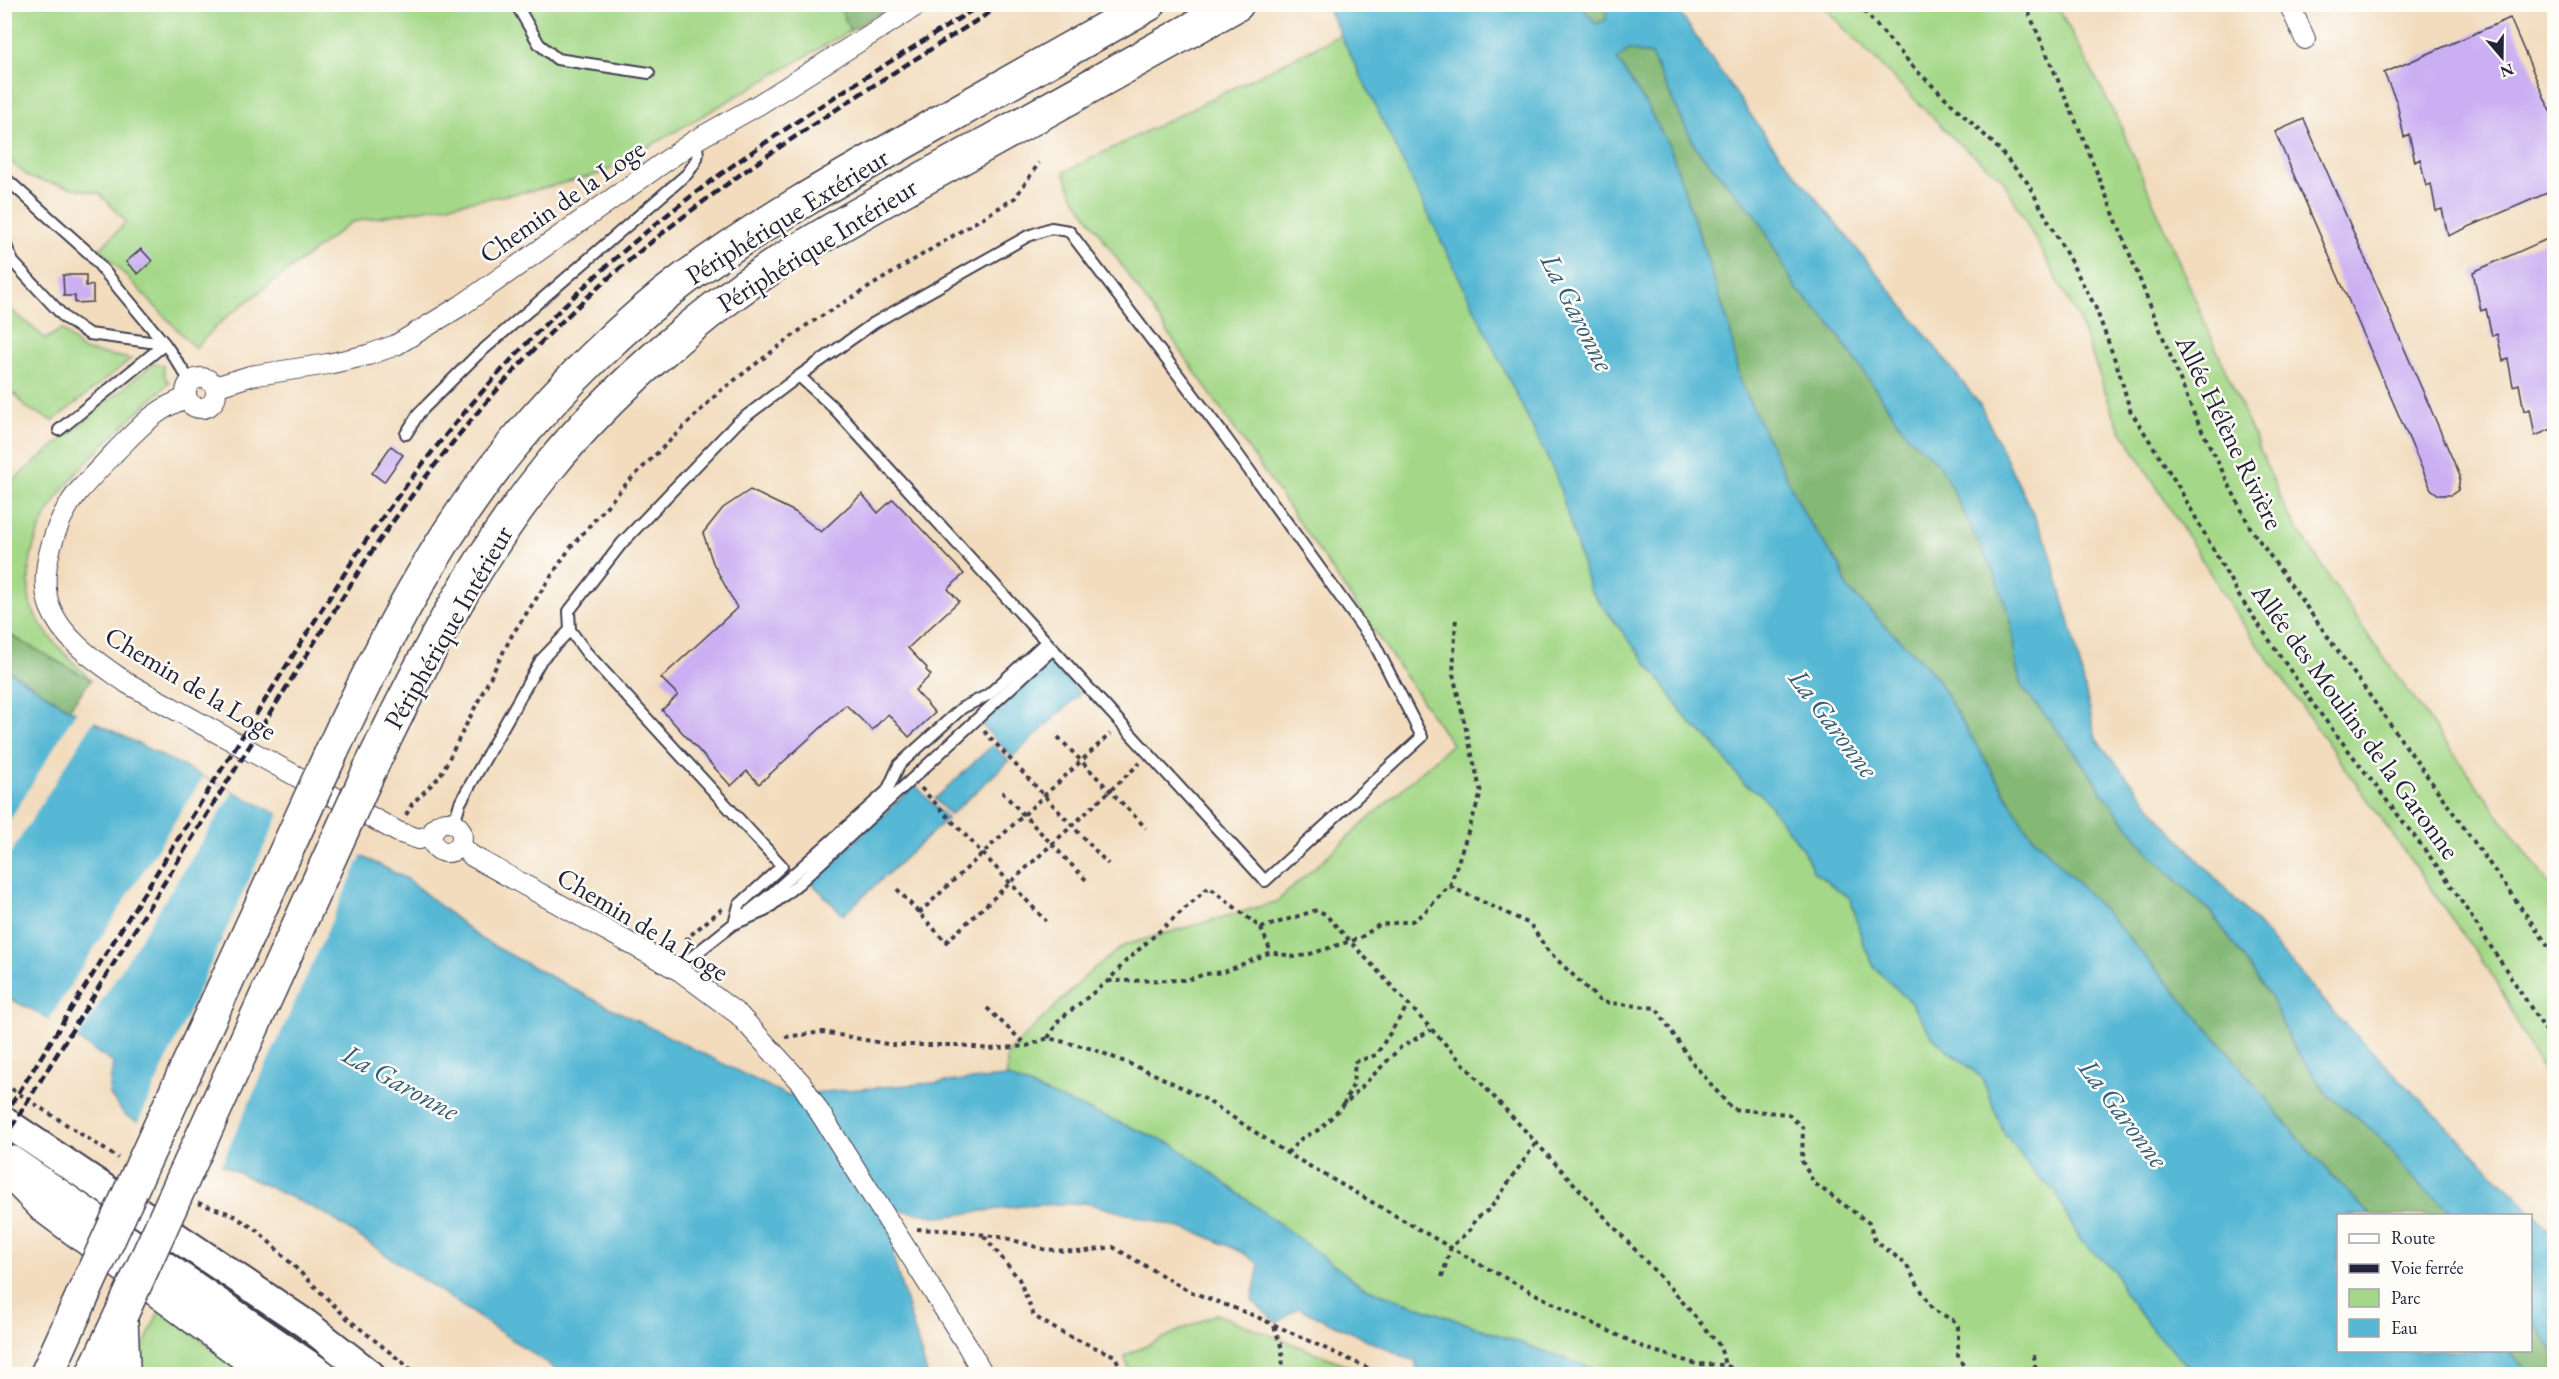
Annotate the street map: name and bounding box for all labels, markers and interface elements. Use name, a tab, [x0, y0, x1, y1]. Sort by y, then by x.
north arrow	[2472, 27, 2532, 87]
text: N	[2497, 59, 2517, 83]
street label: Chemin de la Loge	[472, 131, 652, 271]
street label: Périphérique Extérieur	[679, 139, 895, 293]
street label: Périphérique Intérieur	[710, 169, 924, 321]
water label: La Garonne	[1532, 246, 1623, 378]
street label: Allée Hélène Rivière	[2167, 328, 2292, 535]
street label: Périphérique Intérieur	[375, 519, 521, 735]
street label: Allée des Moulins de la Garonne	[2243, 575, 2468, 866]
street label: Chemin de la Loge	[99, 618, 283, 748]
water label: La Garonne	[1781, 660, 1887, 785]
street label: Chemin de la Loge	[551, 859, 735, 989]
water label: La Garonne	[335, 1035, 466, 1129]
water label: La Garonne	[2071, 1050, 2177, 1175]
legend	[2337, 1214, 2532, 1352]
text: Route	[2391, 1226, 2435, 1249]
text: Voie ferrée	[2391, 1256, 2463, 1279]
text: Parc	[2391, 1286, 2421, 1309]
text: Eau	[2391, 1316, 2418, 1339]

